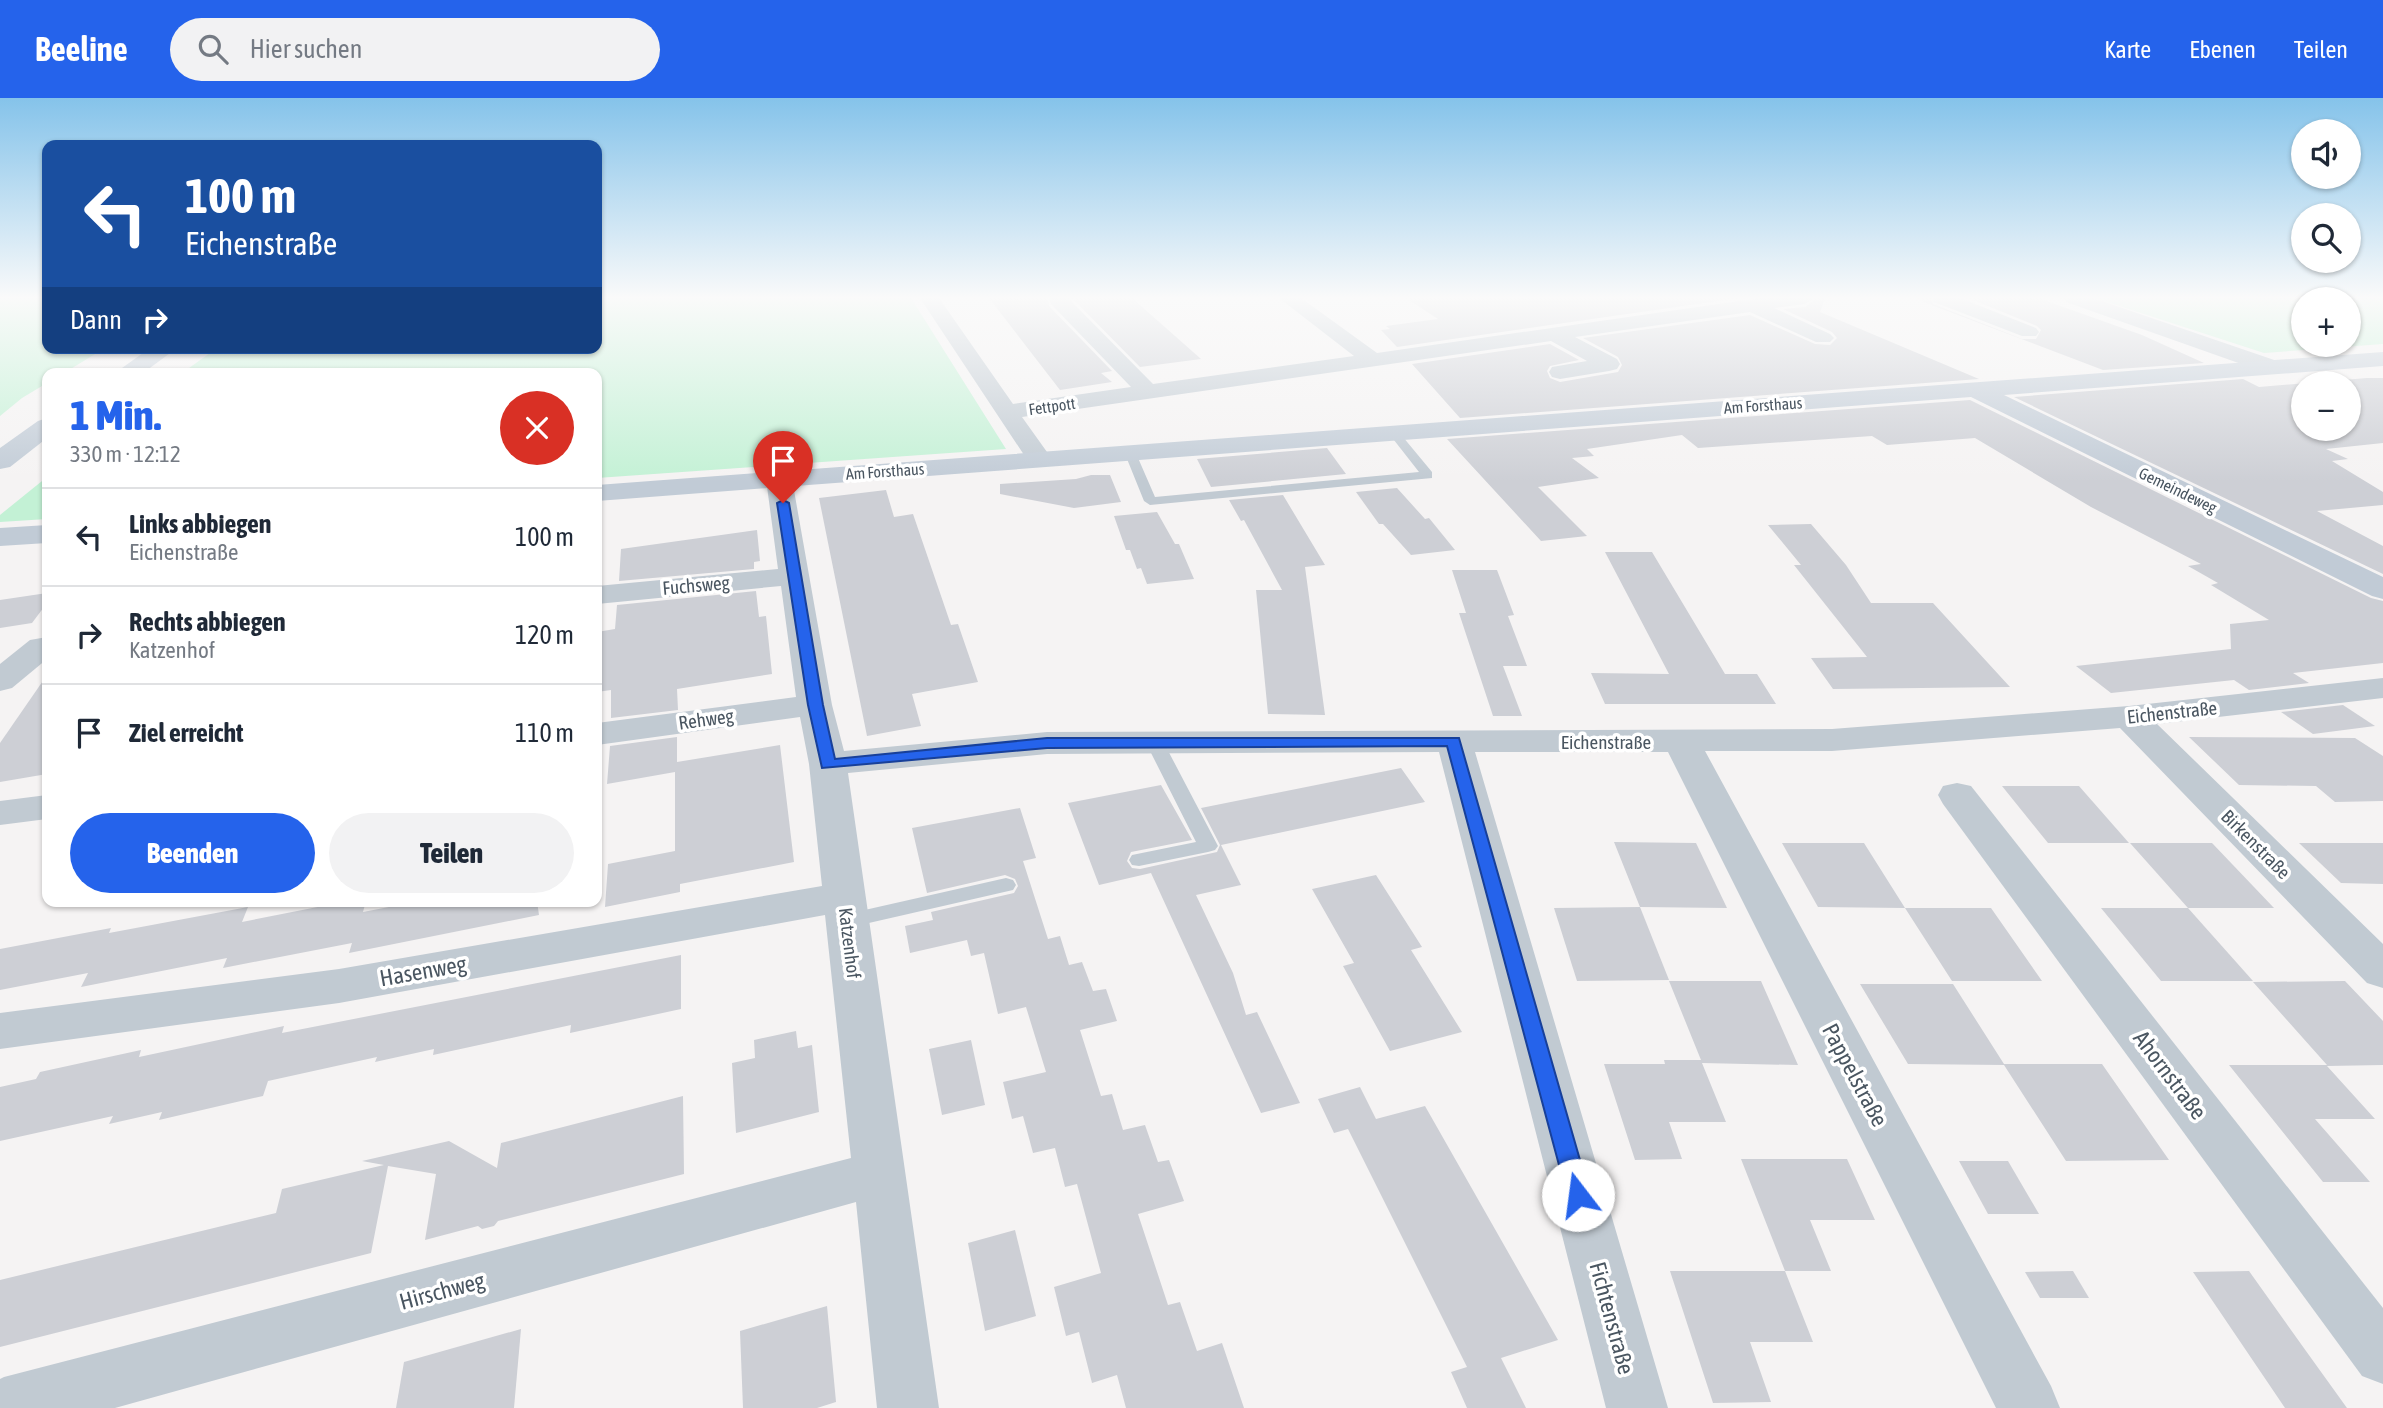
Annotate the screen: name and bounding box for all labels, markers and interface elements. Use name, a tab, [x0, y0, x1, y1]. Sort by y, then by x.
search box	[170, 18, 660, 81]
text: Beeline	[35, 30, 128, 68]
icon: search	[194, 30, 232, 68]
text: Hier suchen	[250, 34, 362, 64]
text: Karte	[2104, 36, 2151, 63]
text: Ebenen	[2189, 36, 2256, 63]
text: Teilen	[2294, 36, 2348, 63]
map controls	[2291, 119, 2361, 441]
button: sound	[2291, 119, 2361, 189]
text: 100 m	[185, 167, 296, 223]
icon: left	[70, 168, 161, 259]
button: search	[2291, 203, 2361, 273]
text: Eichenstraße	[185, 225, 337, 262]
button: +	[2291, 287, 2361, 357]
icon: right	[136, 301, 174, 339]
text: Dann	[70, 305, 122, 335]
button: −	[2291, 371, 2361, 441]
text: 1 Min.	[70, 391, 161, 439]
button: close	[500, 391, 574, 465]
street label: Am Forsthaus	[1723, 393, 1803, 417]
street label: Fettpott	[1028, 394, 1077, 419]
pin	[753, 431, 813, 503]
text: 330 m · 12:12	[70, 441, 181, 467]
icon: arrive	[764, 442, 802, 480]
street label: Am Forsthaus	[845, 459, 925, 483]
street label: Gemeindeweg	[2136, 463, 2220, 517]
text: Links abbiegen	[129, 509, 271, 539]
icon: left	[70, 518, 108, 556]
text: 100 m	[515, 522, 574, 552]
text: Eichenstraße	[129, 539, 238, 565]
street label: Fuchsweg	[661, 571, 731, 599]
text: Rechts abbiegen	[129, 607, 286, 637]
icon: right	[70, 616, 108, 654]
text: 120 m	[515, 620, 574, 650]
text: Katzenhof	[129, 637, 215, 663]
street label: Eichenstraße	[2126, 696, 2218, 728]
street label: Rehweg	[677, 704, 736, 734]
icon: arrive	[70, 714, 108, 752]
text: Ziel erreicht	[129, 718, 244, 748]
text: 110 m	[515, 718, 574, 748]
street label: Eichenstraße	[1561, 731, 1651, 753]
street label: Birkenstraße	[2217, 805, 2295, 883]
button: Beenden	[70, 813, 315, 893]
button: Teilen	[329, 813, 574, 893]
street label: Katzenhof	[835, 906, 865, 980]
street label: Hasenweg	[378, 951, 469, 991]
street label: Pappelstraße	[1817, 1019, 1893, 1131]
street label: Ahornstraße	[2128, 1026, 2212, 1124]
position arrow	[1541, 1158, 1615, 1232]
street label: Fichtenstraße	[1585, 1259, 1639, 1377]
street label: Hirschweg	[397, 1267, 488, 1315]

